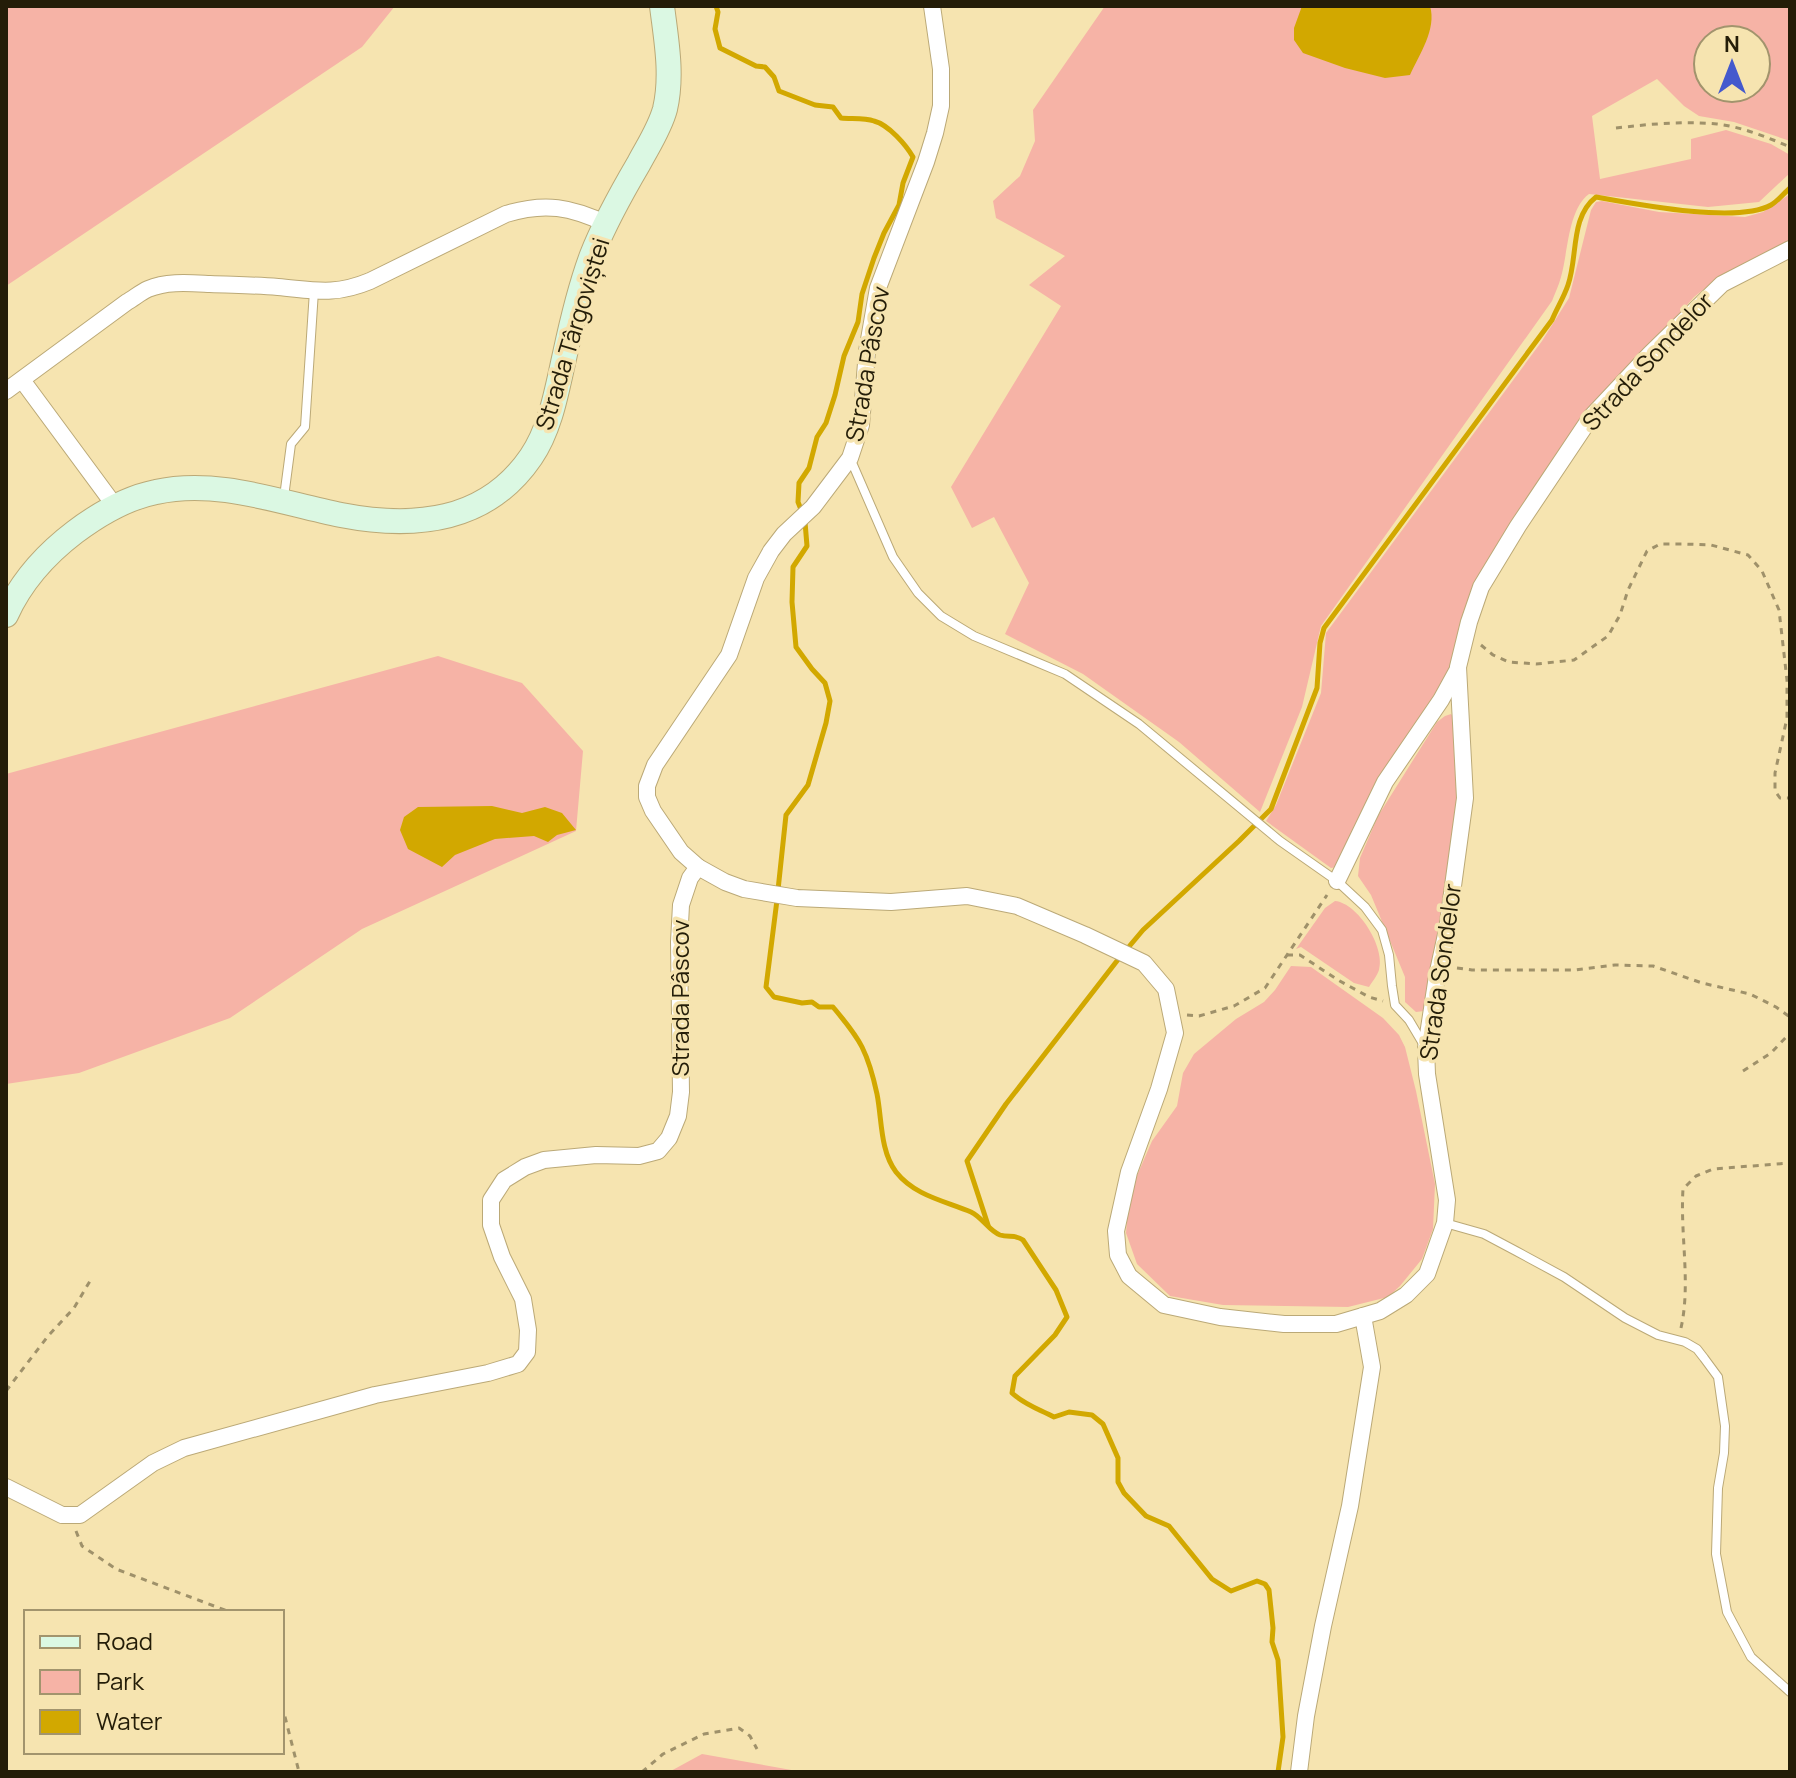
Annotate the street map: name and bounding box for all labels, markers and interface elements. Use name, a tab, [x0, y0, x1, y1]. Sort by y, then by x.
north arrow	[1692, 24, 1772, 104]
text: N	[1724, 29, 1740, 59]
street label: Strada Târgoviștei	[527, 233, 617, 434]
street label: Strada Pâscov	[837, 284, 896, 444]
street label: Strada Sondelor	[1574, 284, 1720, 437]
street label: Strada Sondelor	[1411, 881, 1468, 1062]
street label: Strada Pâscov	[663, 920, 696, 1076]
legend	[24, 1610, 284, 1754]
text: Road	[96, 1624, 153, 1657]
text: Park	[96, 1664, 145, 1697]
text: Water	[96, 1704, 163, 1737]

